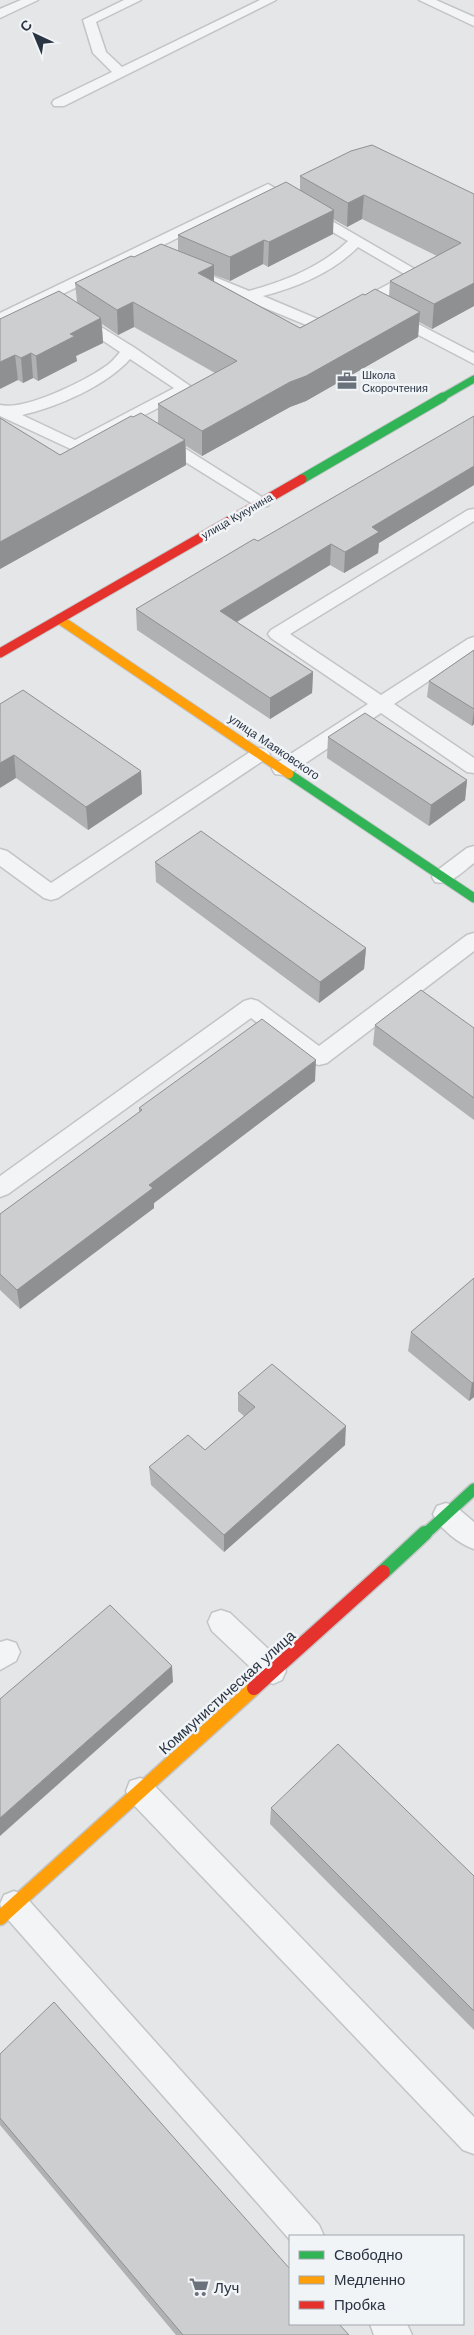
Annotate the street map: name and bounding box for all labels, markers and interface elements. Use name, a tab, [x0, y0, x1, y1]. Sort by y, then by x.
north arrow	[10, 10, 60, 60]
text: С	[17, 16, 35, 35]
place label: Школа Скорочтения	[362, 369, 428, 394]
office icon: Школа Скорочтения	[336, 370, 358, 392]
street label: улица Кукунина	[199, 490, 275, 541]
street label: улица Маяковского	[226, 711, 322, 783]
street label: Коммунистическая улица	[155, 1626, 299, 1758]
legend	[289, 2235, 464, 2325]
text: Свободно	[334, 2246, 403, 2263]
text: Медленно	[334, 2271, 405, 2288]
supermarket icon: Луч	[188, 2276, 210, 2298]
place label: Луч	[214, 2279, 239, 2296]
text: Пробка	[334, 2296, 386, 2313]

